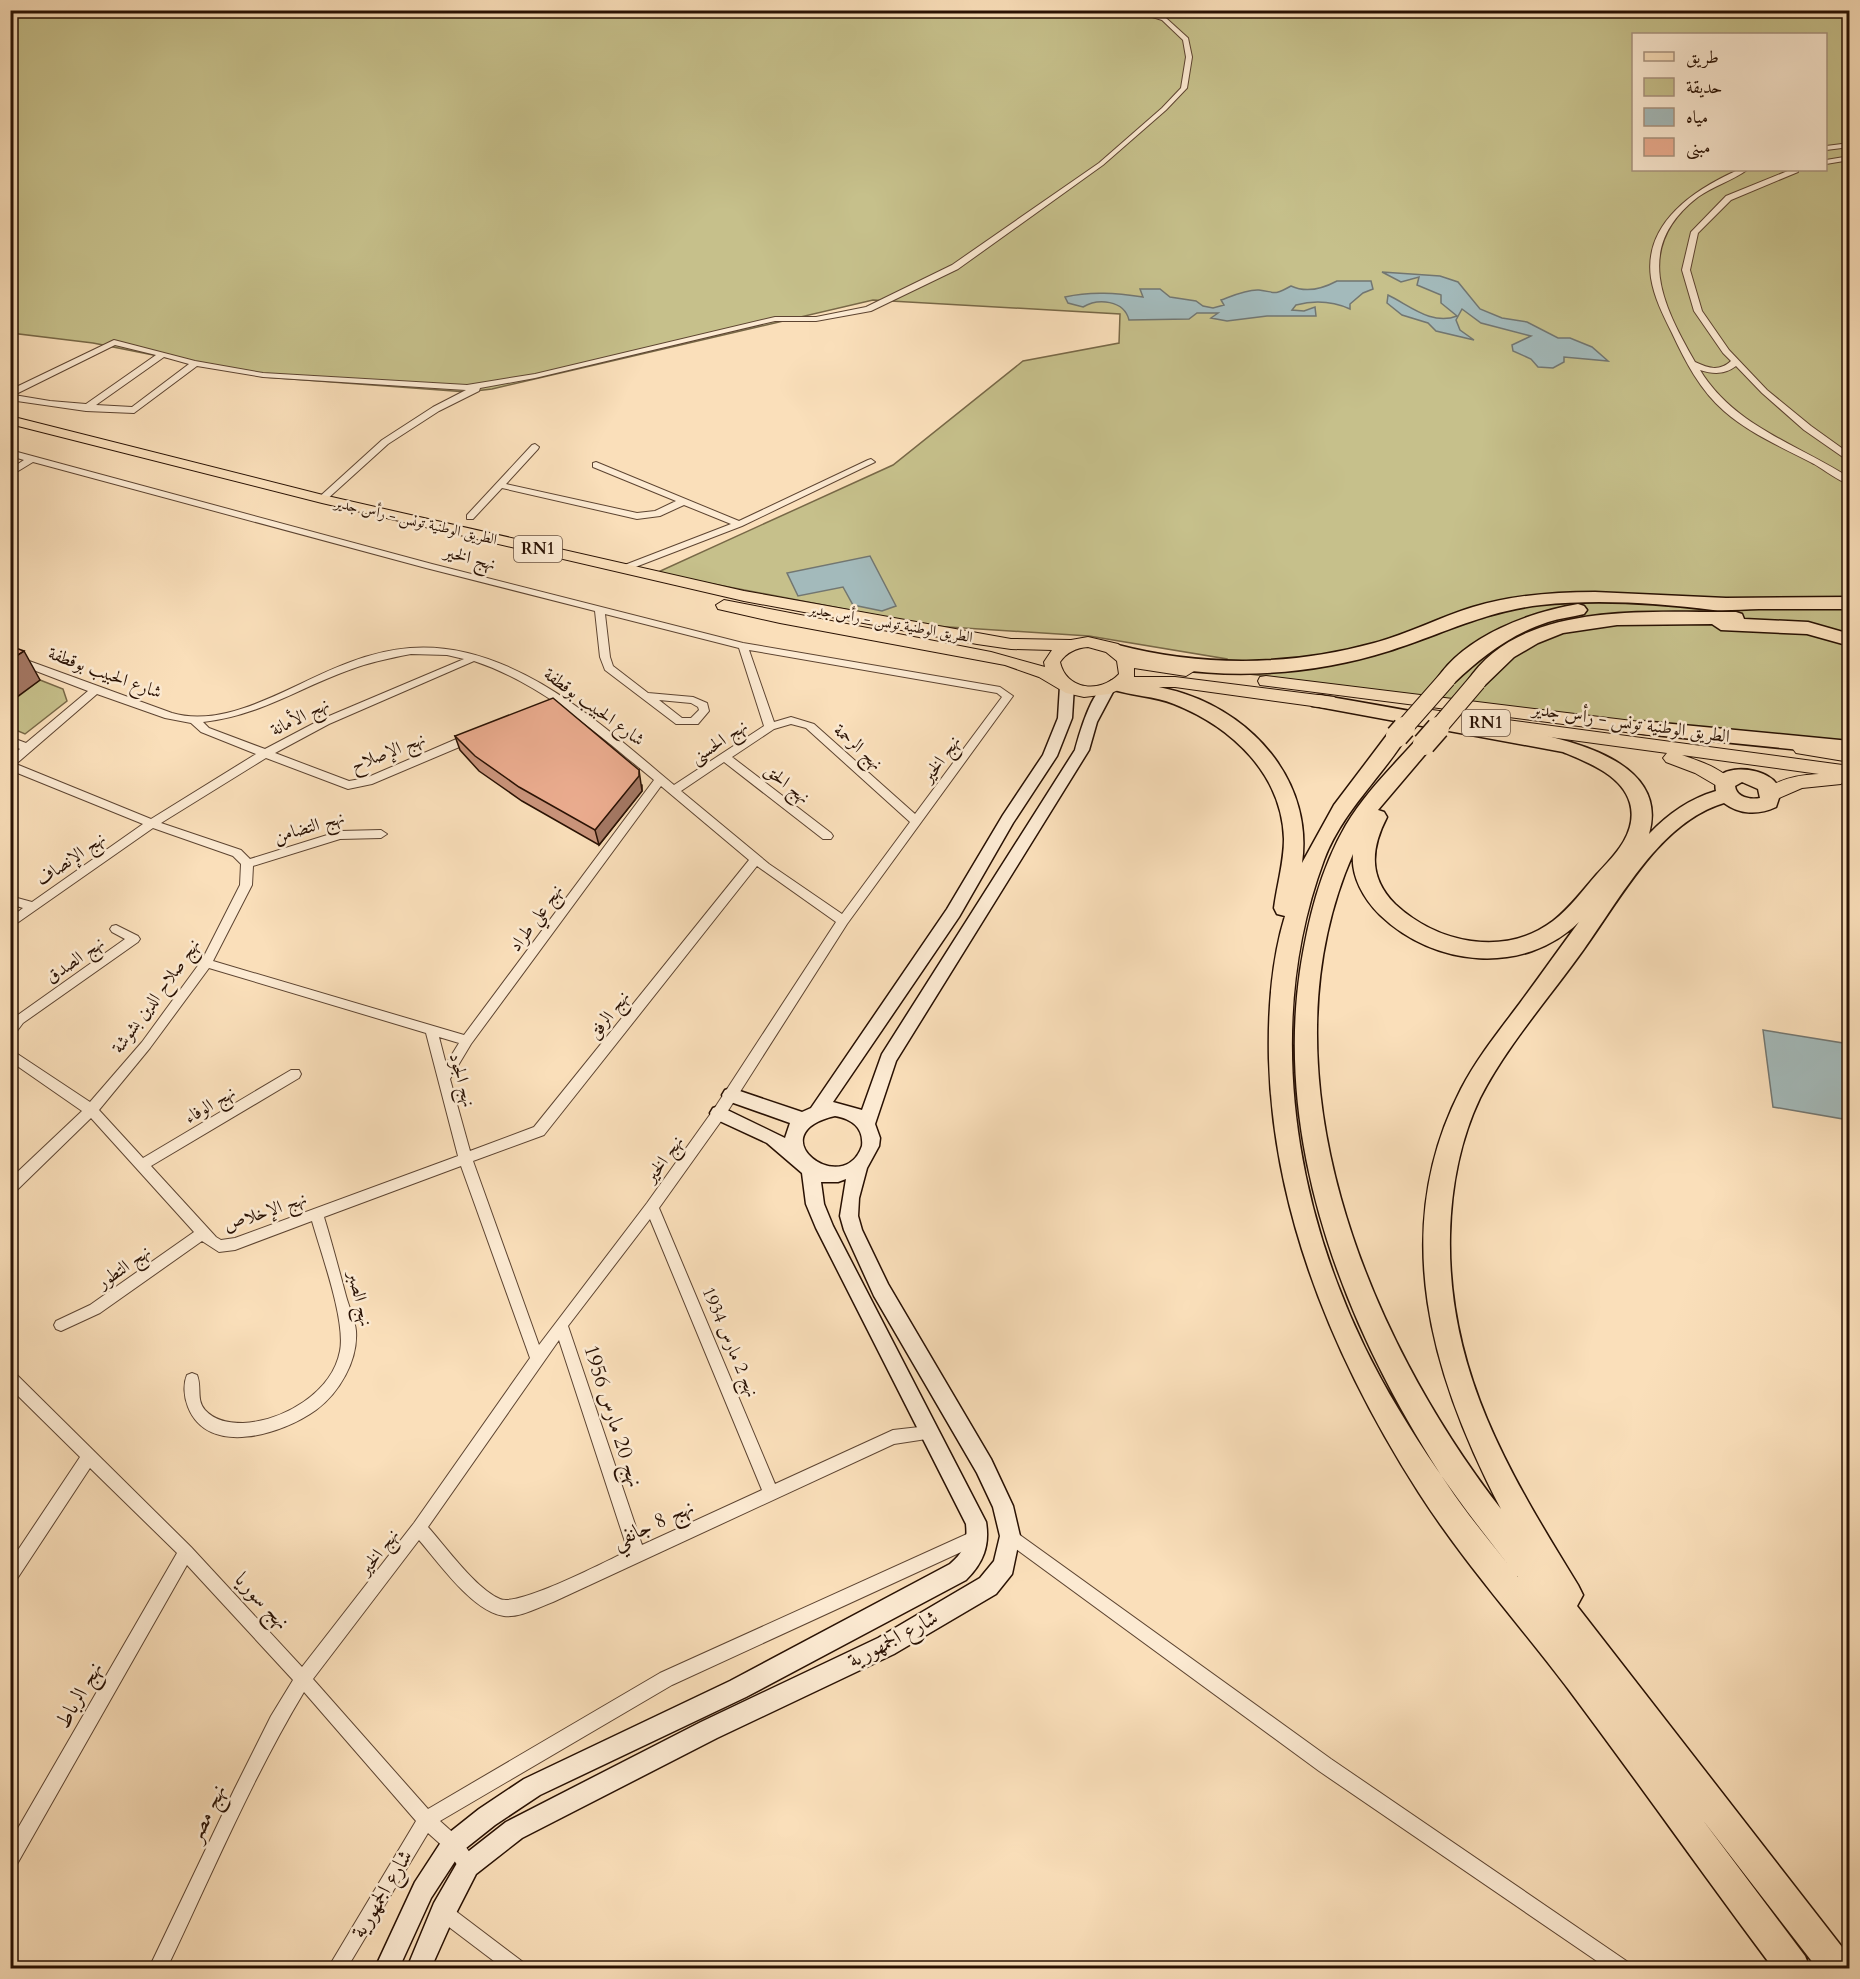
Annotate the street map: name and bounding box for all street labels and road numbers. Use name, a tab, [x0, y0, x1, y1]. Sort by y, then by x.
street label: الطريق الوطنية تونس - رأس جدير	[331, 491, 499, 549]
road number: RN1	[514, 536, 562, 562]
street label: نهج الخير	[439, 539, 499, 580]
street label: الطريق الوطنية تونس - رأس جدير	[806, 597, 975, 647]
street label: شارع الحبيب بوقطفة	[44, 641, 165, 707]
street label: شارع الحبيب بوقطفة	[537, 662, 650, 754]
street label: نهج الأمانة	[266, 691, 335, 745]
street label: الطريق الوطنية تونس - رأس جدير	[1529, 696, 1732, 749]
road number: RN1	[1462, 710, 1510, 736]
street label: نهج الحسنى	[685, 714, 754, 773]
street label: نهج الرحمة	[826, 718, 888, 778]
street label: نهج الإصلاح	[347, 726, 430, 780]
street label: نهج الخير	[914, 730, 969, 791]
street label: نهج الحق	[757, 758, 815, 812]
street label: نهج التضامن	[271, 805, 348, 852]
street label: نهج الإنصاف	[31, 826, 112, 895]
street label: نهج علي طراد	[503, 879, 572, 959]
street label: نهج الصدق	[40, 931, 111, 992]
street label: نهج صلاح الدين بشوشة	[106, 933, 209, 1060]
street label: نهج الرفق	[582, 986, 638, 1046]
street label: نهج الجود	[440, 1050, 481, 1111]
street label: نهج الوفاء	[180, 1080, 242, 1133]
street label: نهج الخير	[637, 1130, 692, 1191]
street label: نهج الإخلاص	[220, 1186, 311, 1241]
street label: نهج التطور	[90, 1239, 158, 1298]
street label: نهج الصبر	[338, 1267, 378, 1330]
street label: نهج 2 مارس 1934	[693, 1283, 765, 1402]
street label: نهج 20 مارس 1956	[573, 1341, 650, 1492]
street label: نهج 8 جانفي	[607, 1492, 701, 1560]
street label: نهج الخير	[352, 1524, 407, 1584]
street label: نهج سوريا	[225, 1566, 296, 1639]
street label: شارع الجمهورية	[843, 1603, 945, 1678]
street label: نهج الرباط	[48, 1656, 113, 1736]
street label: نهج مصر	[180, 1779, 237, 1850]
street label: شارع الجمهورية	[344, 1844, 422, 1945]

